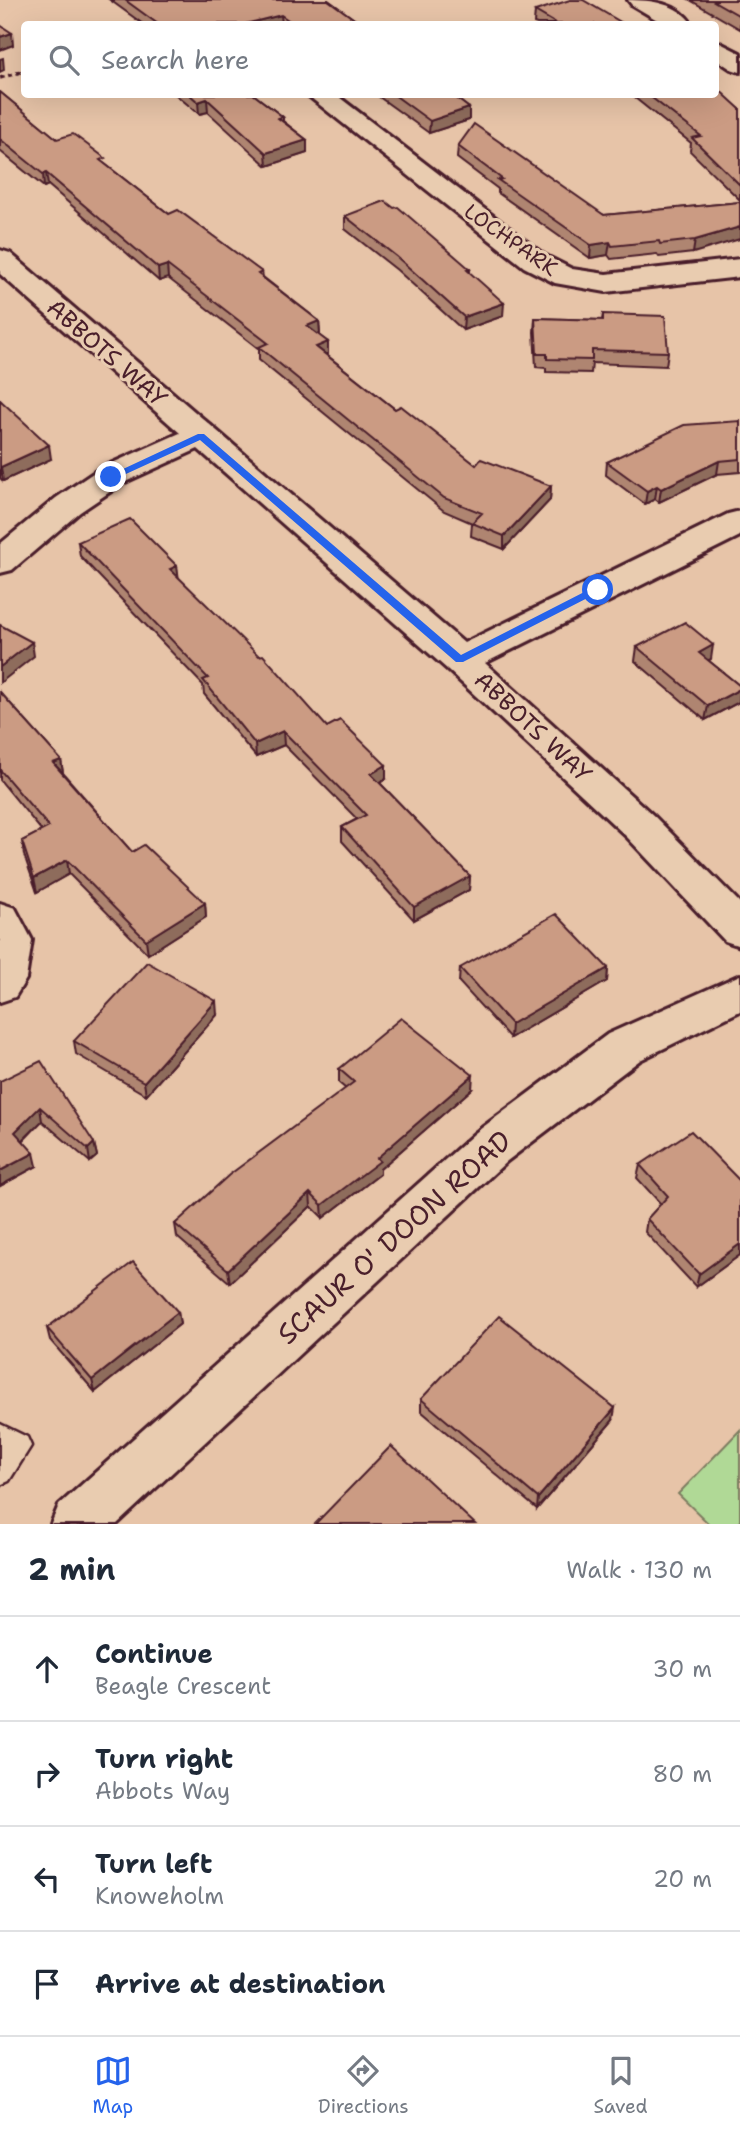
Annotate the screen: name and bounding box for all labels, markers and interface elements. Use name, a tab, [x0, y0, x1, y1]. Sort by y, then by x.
search box	[21, 21, 719, 98]
icon: search	[45, 41, 83, 79]
text: Search here	[101, 42, 250, 77]
street label: LOCHPARK	[459, 197, 564, 283]
street label: ABBOTS WAY	[40, 292, 174, 415]
route end	[95, 461, 126, 492]
route start	[582, 574, 613, 605]
street label: ABBOTS WAY	[467, 664, 599, 790]
street label: SCAUR O' DOON ROAD	[269, 1121, 519, 1353]
text: 2 min	[28, 1549, 115, 1590]
text: Walk · 130 m	[566, 1555, 712, 1585]
text: Continue	[95, 1636, 213, 1671]
icon: ahead	[28, 1650, 66, 1688]
text: 30 m	[653, 1654, 712, 1684]
text: Beagle Crescent	[95, 1671, 271, 1701]
text: Turn right	[95, 1741, 233, 1776]
icon: right	[28, 1755, 66, 1793]
text: 80 m	[653, 1759, 712, 1789]
text: Abbots Way	[95, 1776, 230, 1806]
text: Turn left	[95, 1846, 212, 1881]
icon: left	[28, 1860, 66, 1898]
text: 20 m	[653, 1864, 712, 1894]
text: Knoweholm	[95, 1881, 224, 1911]
icon: arrive	[28, 1965, 66, 2003]
text: Arrive at destination	[95, 1966, 385, 2001]
tab: Map	[92, 2052, 133, 2119]
tab: Directions	[318, 2052, 409, 2119]
tab: Saved	[594, 2052, 648, 2119]

